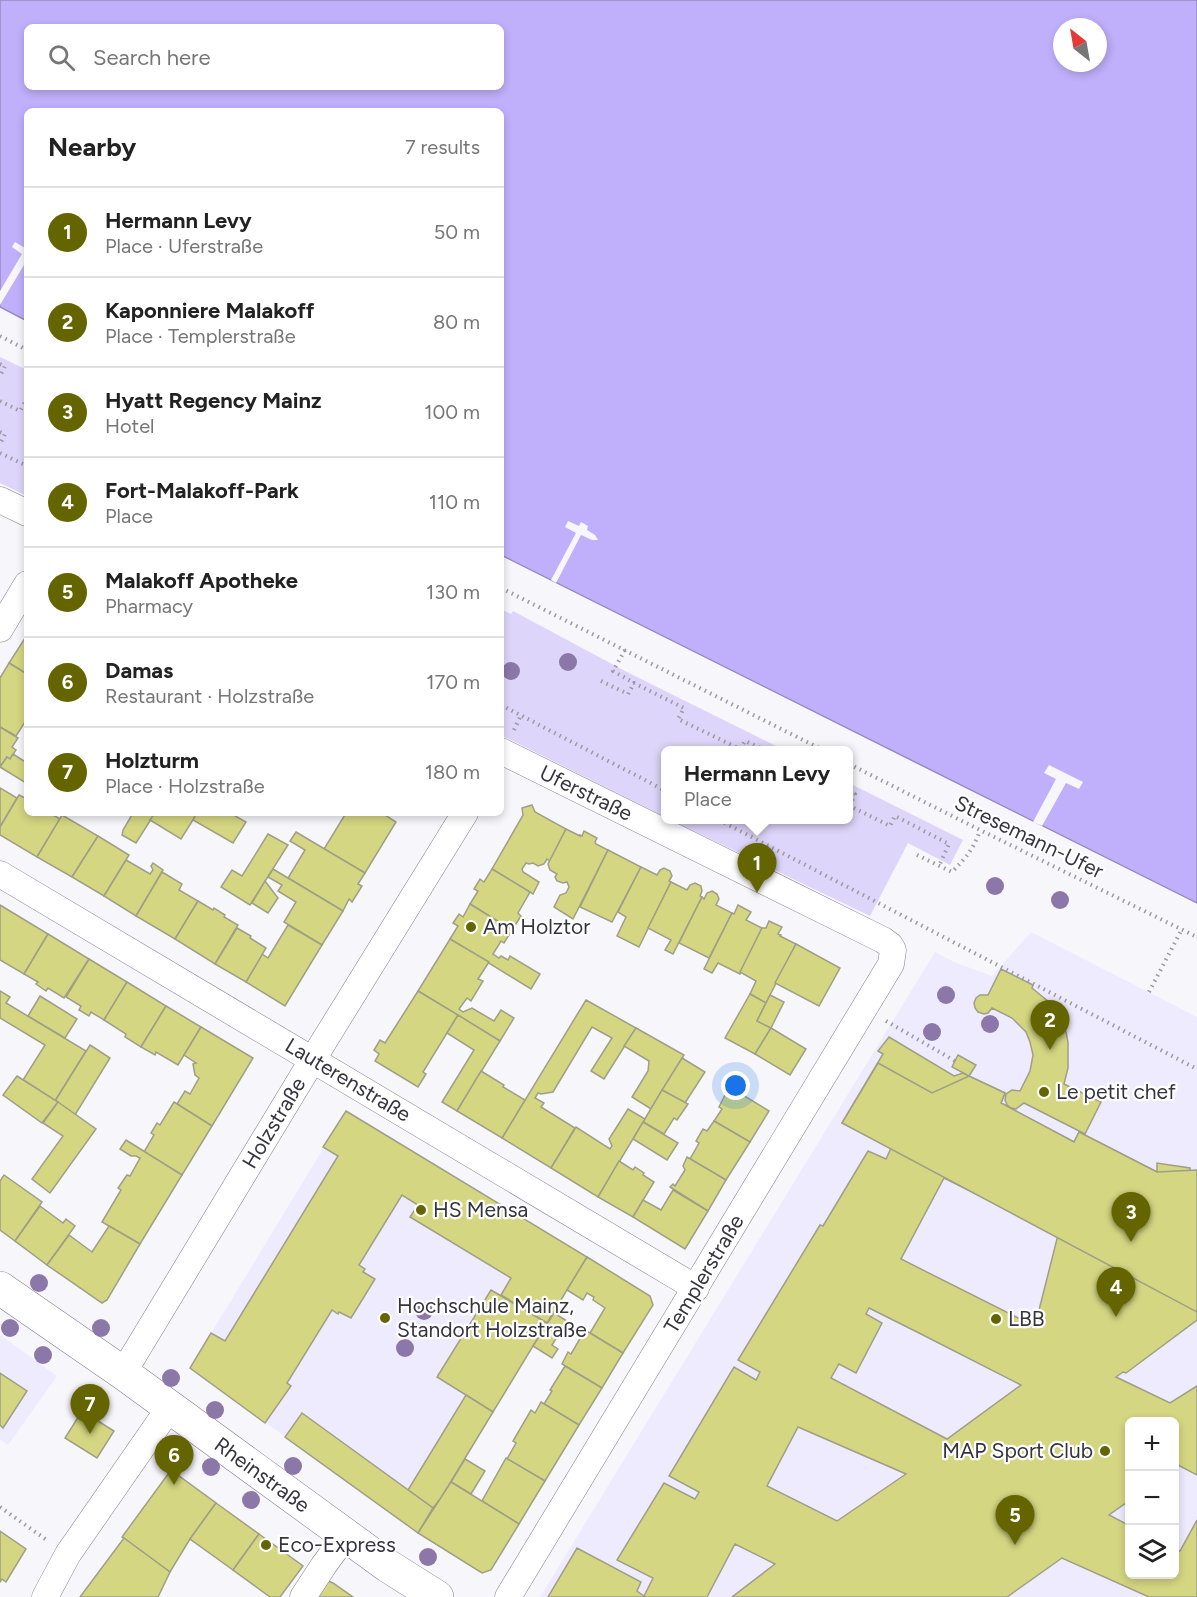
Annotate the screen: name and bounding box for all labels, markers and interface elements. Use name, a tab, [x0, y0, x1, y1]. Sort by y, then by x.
north arrow	[1053, 18, 1107, 72]
search box	[24, 24, 504, 90]
icon: search	[45, 41, 78, 74]
text: Search here	[93, 44, 211, 71]
text: Nearby	[48, 131, 136, 163]
text: 7 results	[405, 135, 480, 159]
text: Hermann Levy	[105, 207, 252, 234]
text: 1	[63, 220, 72, 244]
text: 50 m	[434, 220, 480, 244]
text: Place · Uferstraße	[105, 234, 263, 258]
text: Kaponniere Malakoff	[105, 297, 315, 324]
text: 2	[62, 310, 73, 334]
text: 80 m	[433, 310, 480, 334]
text: Place · Templerstraße	[105, 324, 296, 348]
text: Hyatt Regency Mainz	[105, 387, 322, 414]
text: 3	[62, 400, 73, 424]
text: 100 m	[424, 400, 480, 424]
text: Hotel	[105, 414, 154, 438]
text: Fort-Malakoff-Park	[105, 477, 299, 504]
text: 4	[61, 490, 74, 514]
text: 110 m	[429, 490, 480, 514]
text: Place	[105, 504, 153, 528]
text: Malakoff Apotheke	[105, 567, 298, 594]
text: 5	[62, 580, 73, 604]
text: 130 m	[426, 580, 480, 604]
text: Pharmacy	[105, 594, 193, 618]
text: Damas	[105, 657, 173, 684]
text: 6	[62, 670, 73, 694]
text: 170 m	[426, 670, 480, 694]
text: Restaurant · Holzstraße	[105, 684, 314, 708]
popup	[661, 746, 853, 824]
text: Holzturm	[105, 747, 199, 774]
street label: Uferstraße	[536, 759, 637, 826]
text: 7	[62, 760, 73, 784]
text: 180 m	[425, 760, 480, 784]
text: Hermann Levy	[684, 760, 830, 787]
text: Place · Holzstraße	[105, 774, 265, 798]
text: Place	[684, 787, 732, 811]
street label: Stresemann-Ufer	[951, 790, 1108, 883]
pin: 1	[738, 844, 777, 893]
place label: Am Holztor	[483, 914, 590, 939]
marker: Am Holztor	[464, 920, 478, 934]
pin: 2	[1030, 1000, 1070, 1050]
street label: Lauterenstraße	[281, 1032, 415, 1127]
your location	[721, 1071, 750, 1100]
street label: Holzstraße	[237, 1073, 310, 1173]
place label: Le petit chef	[1056, 1079, 1176, 1104]
marker: Le petit chef	[1037, 1085, 1051, 1099]
pin: 3	[1112, 1192, 1150, 1242]
place label: HS Mensa	[433, 1197, 528, 1222]
marker: HS Mensa	[414, 1203, 428, 1217]
street label: Templerstraße	[658, 1210, 749, 1338]
pin: 4	[1096, 1268, 1136, 1317]
place label: Hochschule Mainz, Standort Holzstraße	[397, 1293, 587, 1342]
place label: LBB	[1008, 1306, 1045, 1331]
marker: Hochschule Mainz, Standort Holzstraße	[378, 1311, 392, 1325]
marker: LBB	[989, 1312, 1003, 1326]
pin: 7	[70, 1384, 110, 1434]
map controls	[1125, 1417, 1179, 1579]
button: +	[1125, 1417, 1179, 1471]
street label: Rheinstraße	[210, 1432, 315, 1518]
pin: 6	[154, 1436, 194, 1485]
place label: MAP Sport Club	[942, 1438, 1093, 1463]
marker: MAP Sport Club	[1098, 1444, 1112, 1458]
button: −	[1125, 1471, 1179, 1525]
pin: 5	[996, 1496, 1034, 1545]
button: layers	[1125, 1525, 1179, 1579]
place label: Eco-Express	[278, 1532, 396, 1557]
marker: Eco-Express	[259, 1538, 273, 1552]

